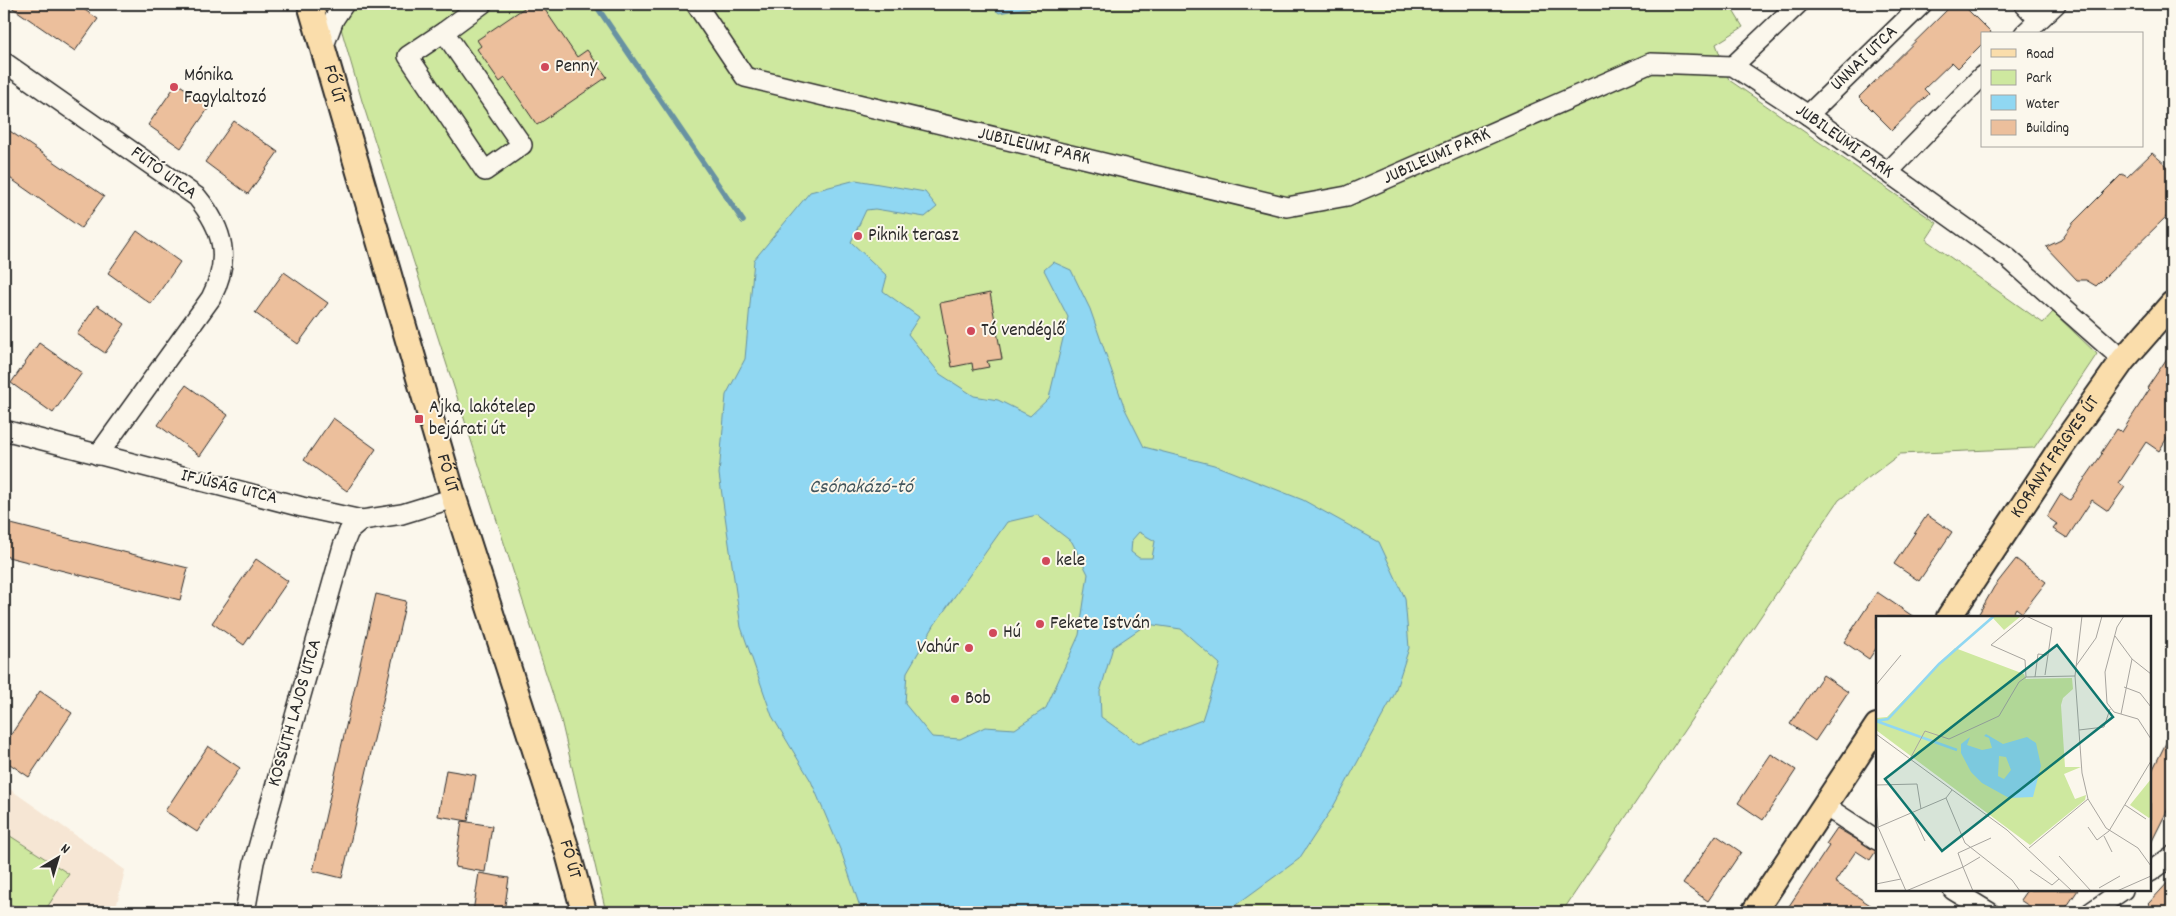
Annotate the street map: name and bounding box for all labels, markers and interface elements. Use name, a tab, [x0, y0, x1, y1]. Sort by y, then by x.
street label: UNNAI UTCA	[1825, 20, 1905, 98]
legend	[1981, 32, 2144, 148]
text: Road	[2026, 44, 2054, 66]
place label: Penny	[555, 54, 598, 81]
marker: Penny	[539, 61, 551, 73]
street label: FŐ ÚT	[315, 62, 352, 108]
place label: Mónika Fagylaltozó	[184, 63, 267, 112]
text: Park	[2026, 68, 2052, 90]
marker: Mónika Fagylaltozó	[168, 81, 180, 93]
text: Water	[2026, 94, 2060, 116]
street label: JUBILEUMI PARK	[1789, 98, 1899, 186]
text: Building	[2026, 118, 2069, 140]
street label: JUBILEUMI PARK	[975, 121, 1093, 173]
street label: JUBILEUMI PARK	[1379, 121, 1495, 193]
street label: FUTÓ UTCA	[124, 141, 202, 207]
place label: Piknik terasz	[868, 223, 959, 250]
marker: Piknik terasz	[852, 230, 864, 242]
place label: Tó vendéglő	[981, 318, 1065, 345]
marker: Tó vendéglő	[965, 325, 977, 337]
street label: KORÁNYI FRIGYES ÚT	[2004, 390, 2107, 524]
place label: Ajka, lakótelep bejárati út	[429, 395, 536, 444]
marker: Ajka, lakótelep bejárati út	[413, 413, 425, 425]
street label: FŐ ÚT	[428, 451, 465, 497]
street label: IFJÚSÁG UTCA	[178, 463, 280, 513]
water label: Csónakázó-tó	[809, 474, 915, 502]
place label: kele	[1056, 548, 1085, 575]
marker: kele	[1040, 555, 1052, 567]
place label: Fekete István	[1050, 611, 1150, 638]
inset map	[1876, 616, 2151, 891]
marker: Fekete István	[1034, 618, 1046, 630]
place label: Hú	[1003, 620, 1021, 647]
marker: Hú	[987, 627, 999, 639]
place label: Vahúr	[917, 635, 959, 662]
street label: KOSSUTH LAJOS UTCA	[262, 636, 330, 790]
marker: Vahúr	[963, 642, 975, 654]
place label: Bob	[965, 686, 991, 713]
marker: Bob	[949, 693, 961, 705]
north arrow	[32, 834, 82, 884]
street label: FŐ ÚT	[551, 836, 588, 882]
text: N	[56, 839, 74, 859]

